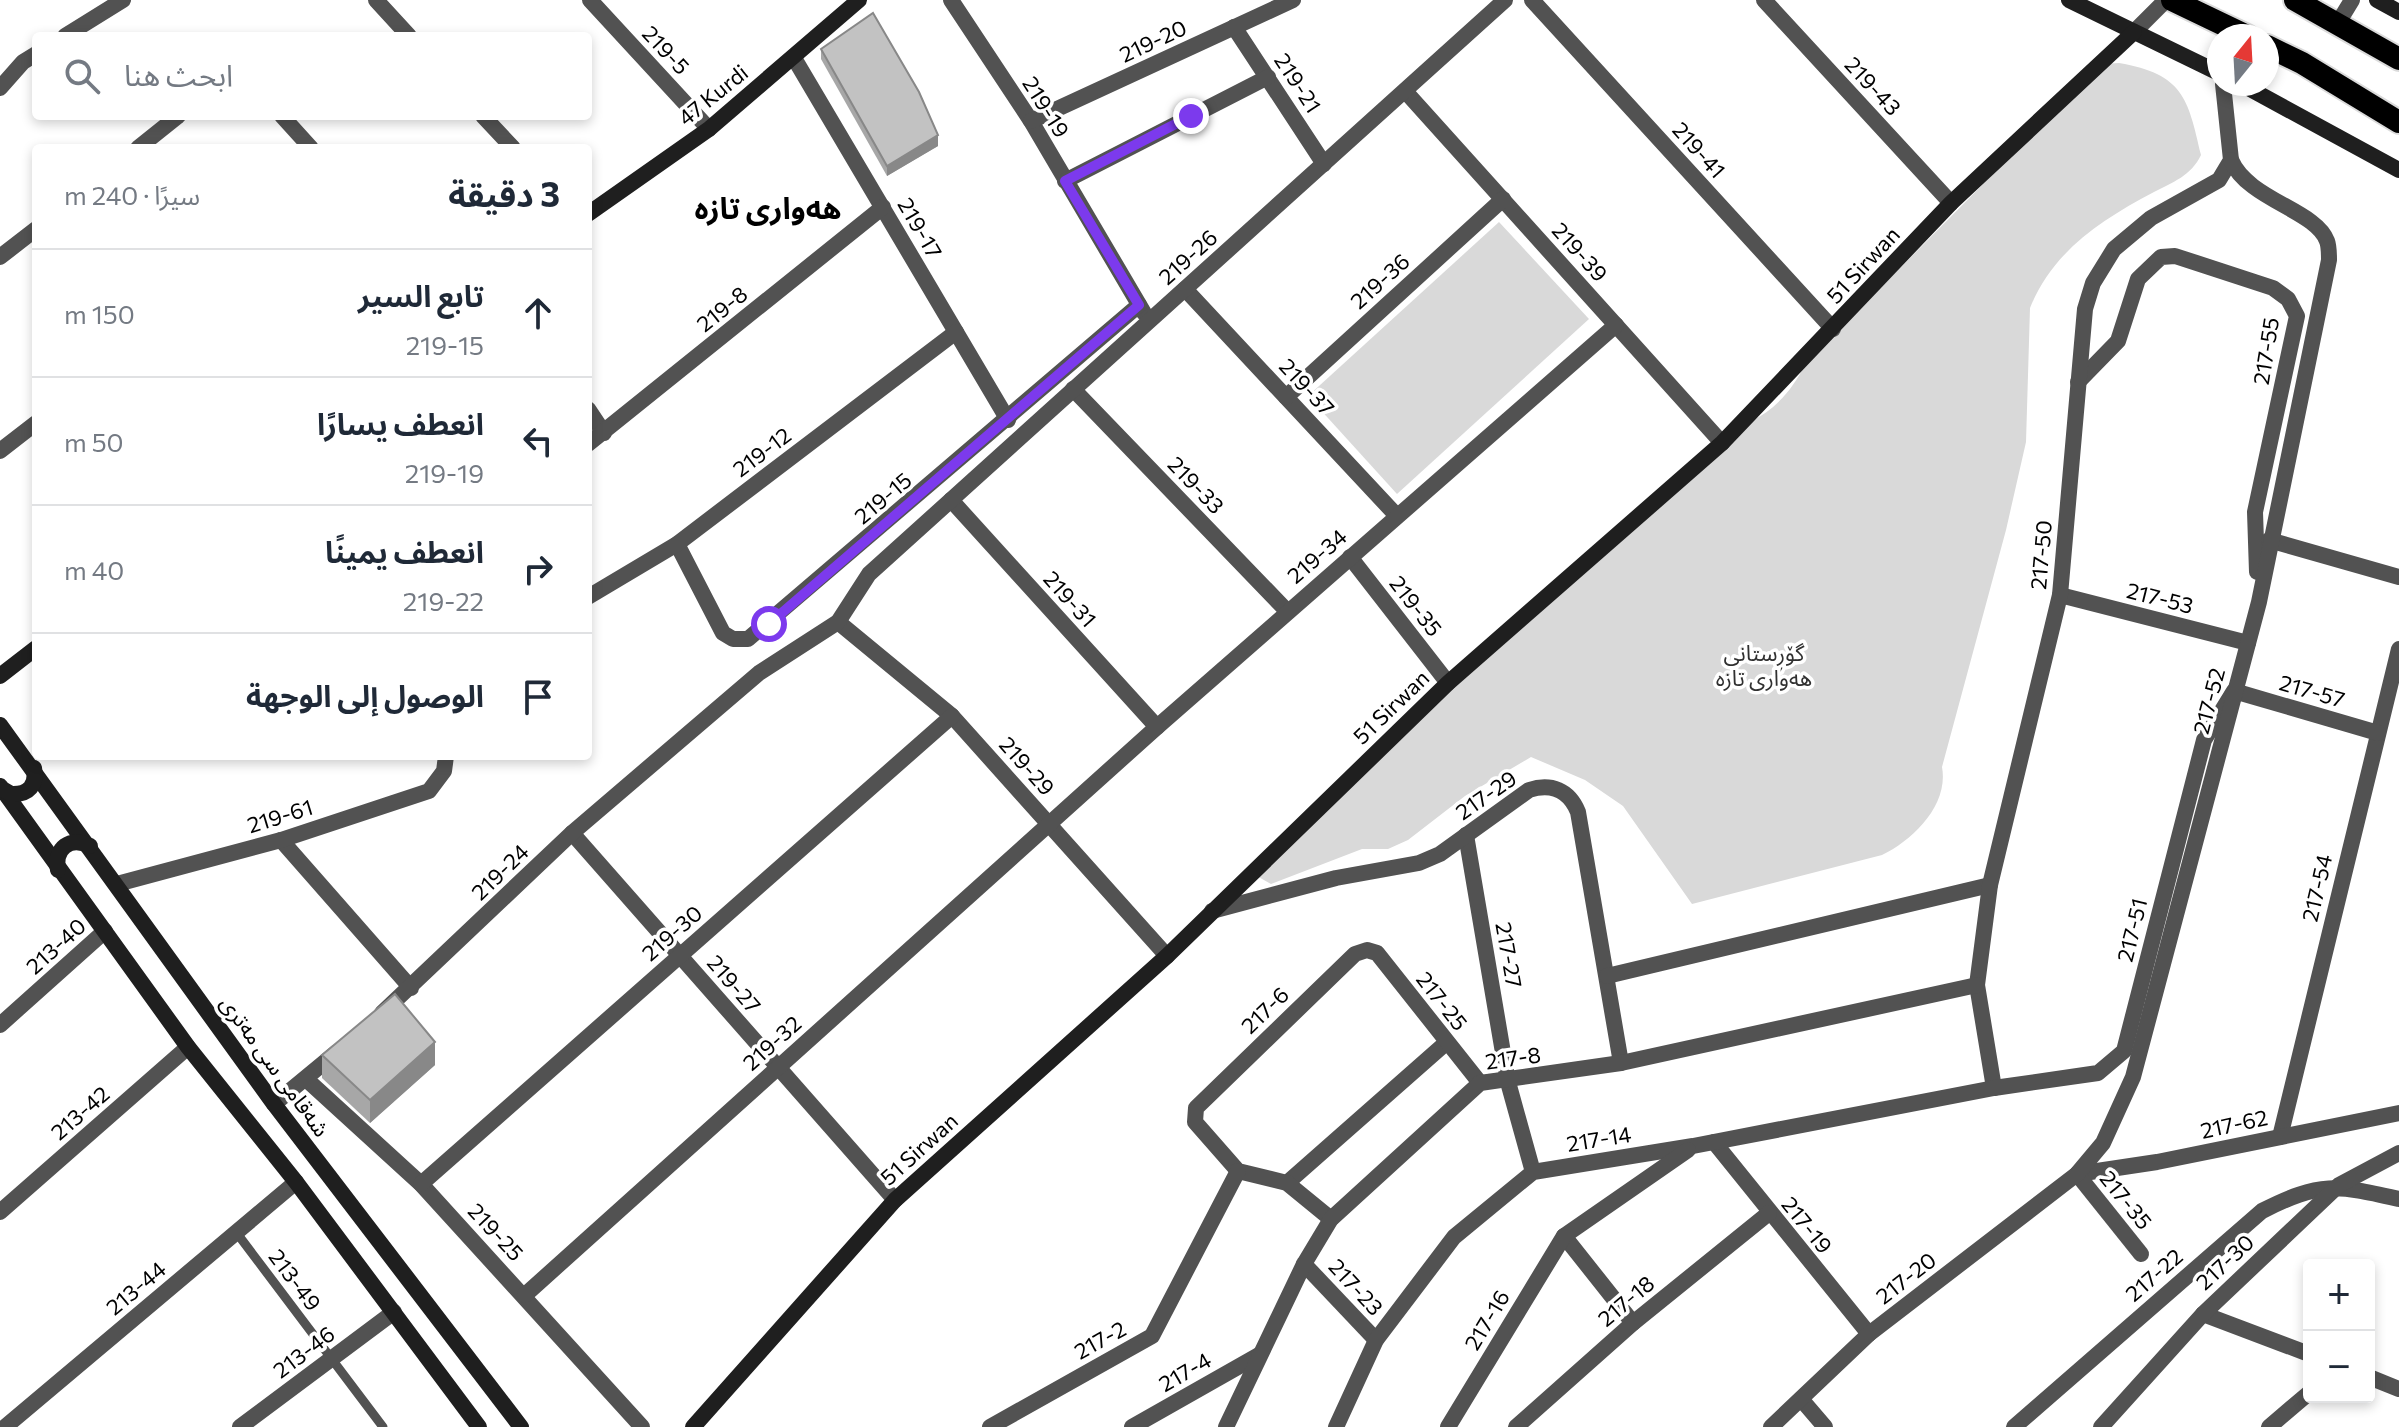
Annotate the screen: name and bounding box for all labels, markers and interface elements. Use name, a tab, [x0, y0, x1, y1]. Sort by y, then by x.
street label: 219-20	[1115, 13, 1191, 68]
street label: 219-5	[637, 20, 696, 80]
north arrow	[2207, 24, 2279, 96]
search box	[32, 32, 592, 120]
street label: 219-21	[1269, 48, 1328, 118]
street label: 219-43	[1840, 51, 1907, 120]
icon: search	[60, 54, 104, 98]
text: ابحث هنا	[124, 55, 233, 92]
street label: 47 Kurdi	[672, 58, 753, 131]
street label: 219-19	[1017, 71, 1076, 142]
route end	[1173, 98, 1209, 134]
street label: 219-41	[1667, 116, 1732, 183]
text: 3 دقيقة	[448, 172, 560, 214]
text: سيرًا · 240 m	[64, 179, 200, 210]
district label: هەواری تازە	[694, 188, 842, 226]
street label: 219-17	[892, 193, 948, 263]
street label: 219-39	[1547, 217, 1614, 287]
street label: 51 Sirwan	[1820, 221, 1905, 309]
street label: 219-26	[1153, 223, 1223, 290]
street label: 219-36	[1345, 247, 1415, 314]
text: تابع السير	[358, 276, 484, 313]
street label: 219-8	[691, 280, 753, 337]
icon: ahead	[516, 291, 560, 335]
text: 150 m	[64, 298, 135, 329]
street label: 217-55	[2247, 315, 2284, 387]
text: 219-15	[406, 329, 484, 360]
street label: 219-37	[1274, 352, 1341, 421]
text: انعطف يسارًا	[317, 404, 484, 441]
icon: left	[516, 419, 560, 463]
street label: 219-12	[727, 421, 796, 482]
text: 50 m	[64, 426, 124, 457]
street label: 219-33	[1163, 450, 1230, 519]
text: 219-19	[405, 457, 484, 488]
street label: 219-15	[849, 466, 917, 529]
street label: 217-50	[2024, 519, 2057, 591]
street label: 219-34	[1281, 522, 1352, 589]
text: انعطف يمينًا	[325, 532, 484, 569]
icon: right	[516, 547, 560, 591]
text: 40 m	[64, 554, 124, 585]
street label: 219-31	[1038, 565, 1103, 632]
street label: 219-35	[1384, 570, 1448, 641]
street label: 217-53	[2124, 576, 2196, 619]
text: 219-22	[403, 585, 484, 616]
route start	[751, 606, 787, 642]
park label: گۆڕستانی هەواری تازە	[1716, 639, 1812, 692]
street label: 51 Sirwan	[1347, 664, 1434, 749]
street label: 217-52	[2187, 665, 2230, 737]
street label: 217-57	[2276, 668, 2348, 713]
icon: arrive	[516, 675, 560, 719]
text: الوصول إلى الوجهة	[246, 676, 484, 713]
street label: 219-29	[994, 731, 1061, 801]
street label: 217-29	[1450, 764, 1521, 825]
street label: 219-61	[244, 793, 316, 838]
street label: 219-24	[465, 838, 534, 905]
street label: 217-54	[2296, 852, 2337, 924]
street label: 217-51	[2111, 895, 2152, 964]
street label: 219-30	[636, 899, 707, 966]
street label: 213-40	[20, 912, 91, 979]
street label: 217-27	[1490, 920, 1529, 990]
street label: 219-27	[702, 949, 767, 1018]
street label: 217-25	[1411, 966, 1474, 1036]
street label: 217-6	[1235, 981, 1294, 1039]
street label: شەقامی سی مەتری	[215, 990, 336, 1142]
street label: 219-32	[737, 1010, 806, 1076]
street label: 217-8	[1483, 1040, 1542, 1075]
street label: 213-42	[45, 1080, 114, 1145]
street label: 217-62	[2198, 1103, 2270, 1144]
street label: 51 Sirwan	[874, 1107, 963, 1190]
street label: 217-14	[1565, 1120, 1633, 1157]
street label: 217-35	[2095, 1165, 2158, 1234]
street label: 217-19	[1776, 1191, 1838, 1259]
street label: 219-25	[463, 1197, 530, 1266]
street label: 217-30	[2190, 1228, 2259, 1295]
street label: 217-22	[2120, 1242, 2188, 1307]
street label: 213-49	[264, 1244, 327, 1316]
street label: 217-20	[1870, 1246, 1941, 1309]
street label: 217-23	[1324, 1253, 1389, 1320]
street label: 213-44	[100, 1255, 171, 1320]
map controls	[2303, 1259, 2375, 1403]
button: +	[2303, 1259, 2375, 1331]
street label: 217-18	[1592, 1269, 1659, 1332]
street label: 217-16	[1458, 1285, 1515, 1355]
street label: 217-2	[1069, 1314, 1130, 1365]
street label: 213-46	[268, 1320, 340, 1383]
button: −	[2303, 1331, 2375, 1403]
street label: 217-4	[1154, 1346, 1216, 1397]

